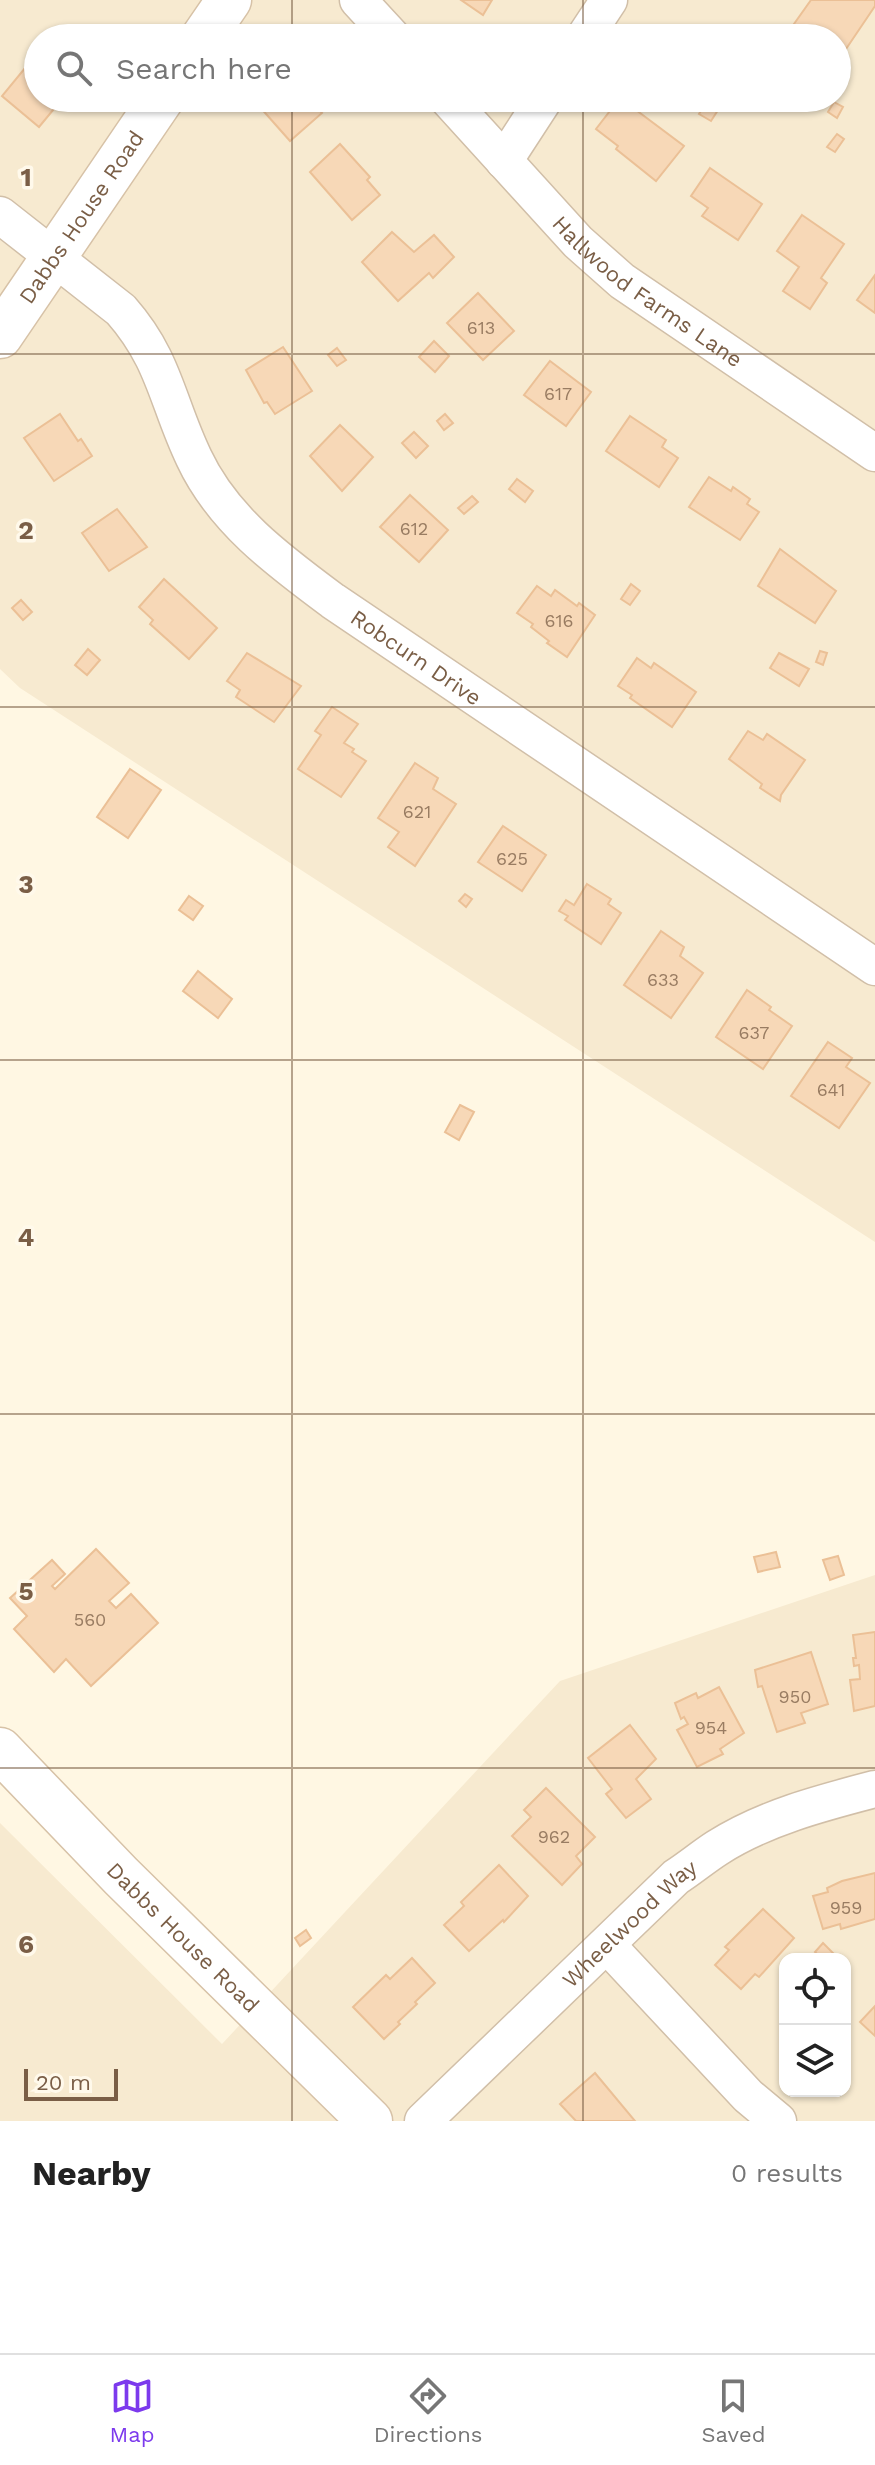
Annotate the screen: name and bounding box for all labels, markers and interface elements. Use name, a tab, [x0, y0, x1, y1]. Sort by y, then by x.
search box	[24, 24, 851, 112]
icon: search	[52, 46, 96, 90]
text: Search here	[116, 51, 292, 86]
street label: Dabbs House Road	[13, 126, 149, 308]
text: 1	[20, 162, 32, 192]
street label: Hallwood Farms Lane	[548, 210, 747, 372]
house number: 613	[467, 317, 495, 338]
house number: 617	[544, 383, 572, 404]
text: 2	[18, 515, 34, 545]
house number: 612	[400, 518, 428, 539]
street label: Robcurn Drive	[346, 604, 486, 710]
house number: 616	[545, 610, 573, 631]
house number: 621	[403, 801, 431, 822]
house number: 625	[496, 848, 528, 869]
text: 3	[18, 869, 34, 899]
house number: 633	[647, 969, 679, 990]
house number: 637	[739, 1022, 769, 1043]
house number: 641	[817, 1079, 845, 1100]
text: 4	[18, 1222, 35, 1252]
text: 5	[18, 1576, 34, 1606]
house number: 560	[74, 1609, 106, 1630]
house number: 950	[779, 1686, 811, 1707]
house number: 954	[695, 1717, 727, 1738]
house number: 962	[538, 1826, 570, 1847]
street label: Wheelwood Way	[557, 1854, 702, 1992]
street label: Dabbs House Road	[102, 1857, 264, 2017]
house number: 959	[830, 1897, 862, 1918]
text: 6	[18, 1929, 34, 1959]
map controls	[779, 1953, 851, 2097]
button: locate	[779, 1953, 851, 2025]
button: layers	[779, 2025, 851, 2097]
scale bar	[24, 2065, 118, 2101]
text: 20 m	[36, 2070, 91, 2095]
text: Nearby	[32, 2153, 151, 2193]
text: 0 results	[731, 2158, 843, 2188]
tab: Map	[110, 2374, 154, 2447]
tab: Directions	[374, 2374, 482, 2447]
tab: Saved	[702, 2374, 765, 2447]

